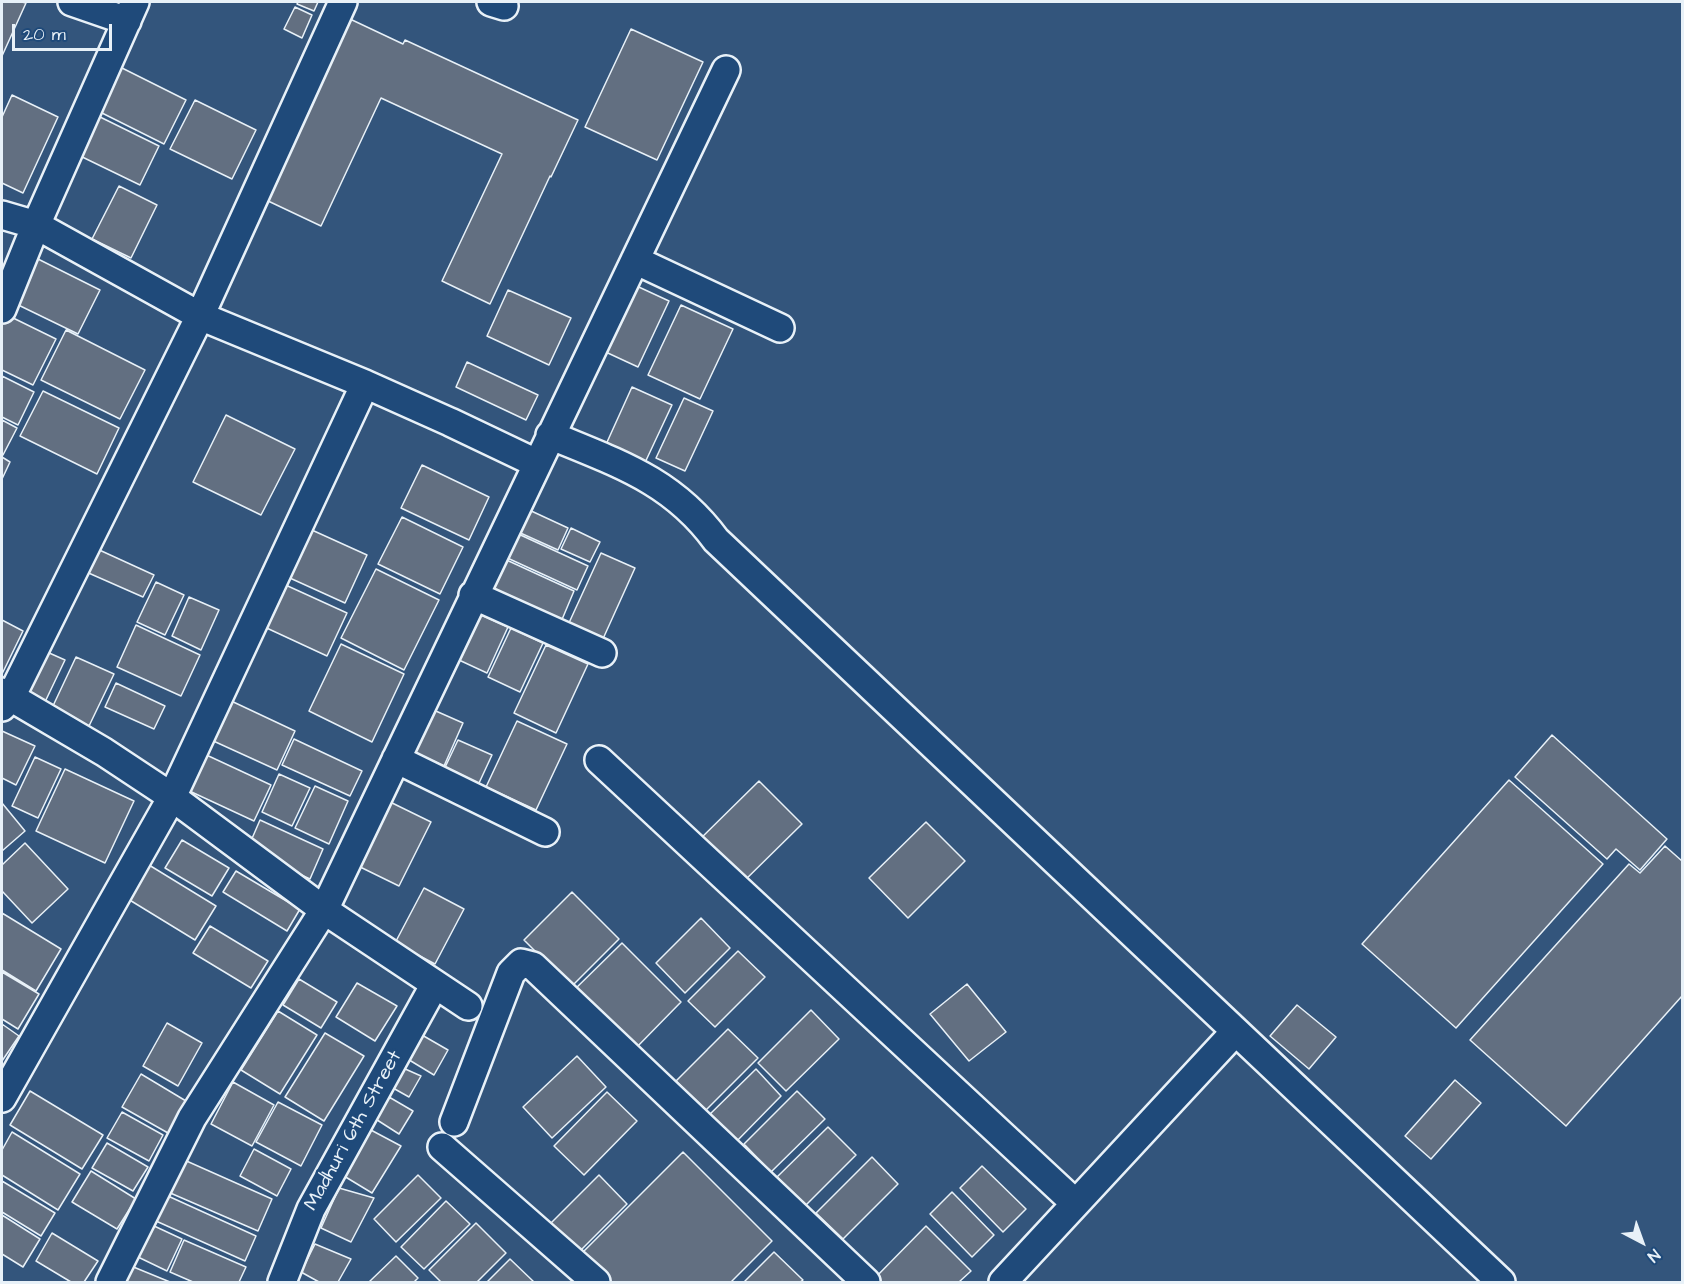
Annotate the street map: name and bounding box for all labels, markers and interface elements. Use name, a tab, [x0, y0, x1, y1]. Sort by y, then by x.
scale bar	[15, 12, 116, 50]
text: 20 m	[23, 22, 66, 47]
street label: Madhuri 6th Street	[300, 1047, 408, 1215]
north arrow	[1612, 1212, 1672, 1272]
text: N	[1643, 1244, 1665, 1267]

